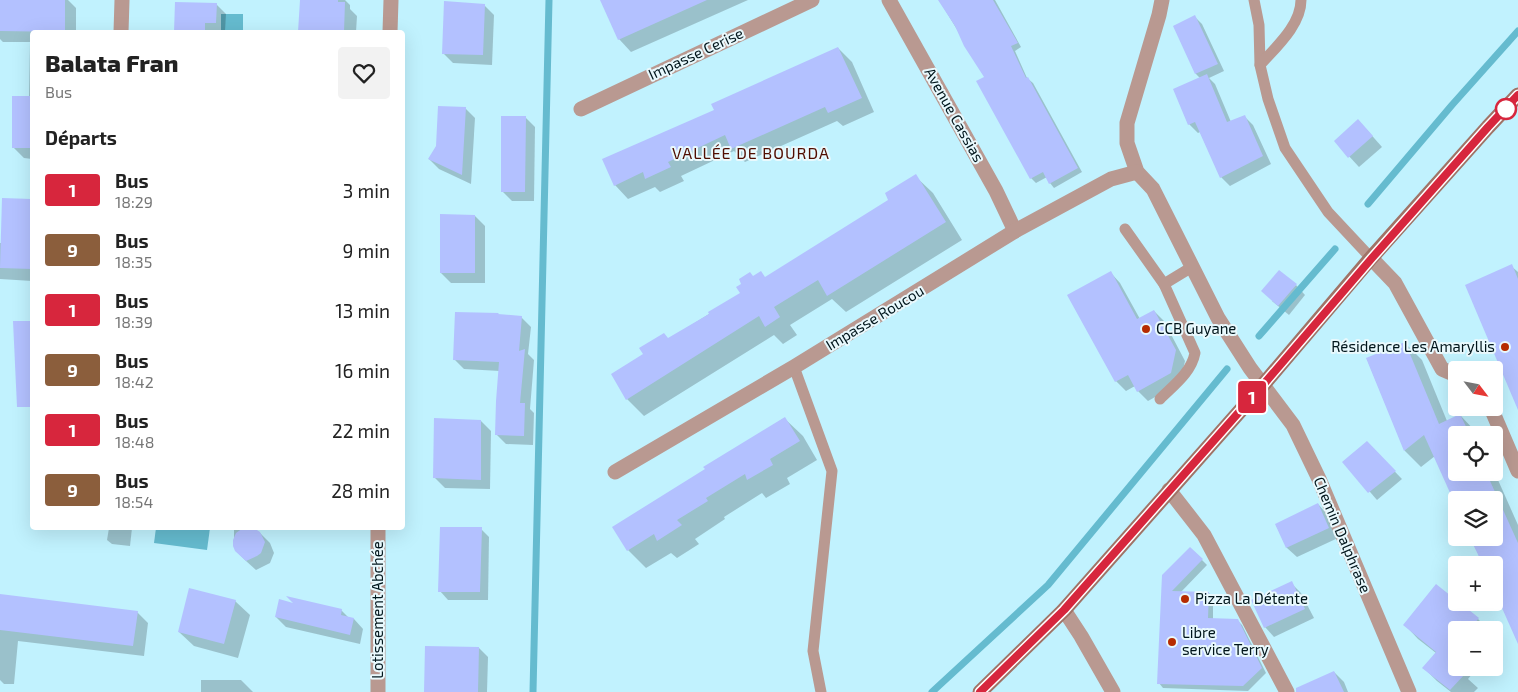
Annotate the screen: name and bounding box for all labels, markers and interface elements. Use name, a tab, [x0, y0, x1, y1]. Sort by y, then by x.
street label: Impasse Cerise	[645, 23, 746, 83]
button: heart	[338, 47, 390, 99]
text: Balata Fran	[45, 48, 178, 77]
street label: Avenue Cassias	[921, 64, 988, 165]
text: Bus	[45, 82, 72, 101]
unlabelled marker	[1495, 98, 1517, 120]
text: Départs	[45, 126, 117, 149]
district label: VALLÉE DE BOURDA	[672, 143, 830, 162]
text: Bus	[115, 169, 149, 192]
text: 1	[69, 179, 76, 201]
text: 3 min	[343, 179, 390, 202]
text: 18:29	[115, 192, 153, 211]
text: Bus	[115, 229, 149, 252]
text: 9	[67, 239, 78, 261]
text: 9 min	[342, 239, 390, 262]
text: 18:35	[115, 252, 152, 271]
street label: Impasse Roucou	[822, 281, 927, 353]
text: Bus	[115, 289, 149, 312]
text: 1	[69, 299, 76, 321]
text: 13 min	[335, 299, 390, 322]
text: 18:39	[115, 312, 153, 331]
place label: CCB Guyane	[1156, 319, 1236, 337]
marker: CCB Guyane	[1140, 323, 1152, 335]
place label: Résidence Les Amaryllis	[1331, 337, 1495, 355]
marker: Résidence Les Amaryllis	[1499, 341, 1511, 353]
text: Bus	[115, 349, 149, 372]
text: 9	[67, 359, 78, 381]
text: 16 min	[335, 359, 390, 382]
north arrow	[1448, 361, 1502, 416]
map controls	[1448, 361, 1503, 676]
text: 18:42	[115, 372, 154, 391]
line badge: 1	[1236, 381, 1268, 413]
text: 1	[1248, 386, 1256, 408]
text: Bus	[115, 409, 149, 432]
text: 1	[69, 419, 76, 441]
text: 22 min	[332, 419, 390, 442]
button: locate	[1448, 426, 1503, 481]
text: 18:48	[115, 432, 154, 451]
text: Bus	[115, 469, 149, 492]
street label: Chemin Dalphrase	[1310, 474, 1375, 595]
text: 9	[67, 479, 78, 501]
text: 28 min	[331, 479, 390, 502]
button: layers	[1448, 491, 1503, 546]
text: 18:54	[115, 492, 153, 511]
street label: Lotissement Abchée	[368, 541, 386, 679]
button: +	[1448, 556, 1503, 611]
place label: Pizza La Détente	[1195, 589, 1308, 607]
marker: Pizza La Détente	[1179, 593, 1191, 605]
button: −	[1448, 621, 1503, 676]
place label: Libre service Terry	[1182, 623, 1269, 658]
marker: Libre service Terry	[1166, 636, 1178, 648]

